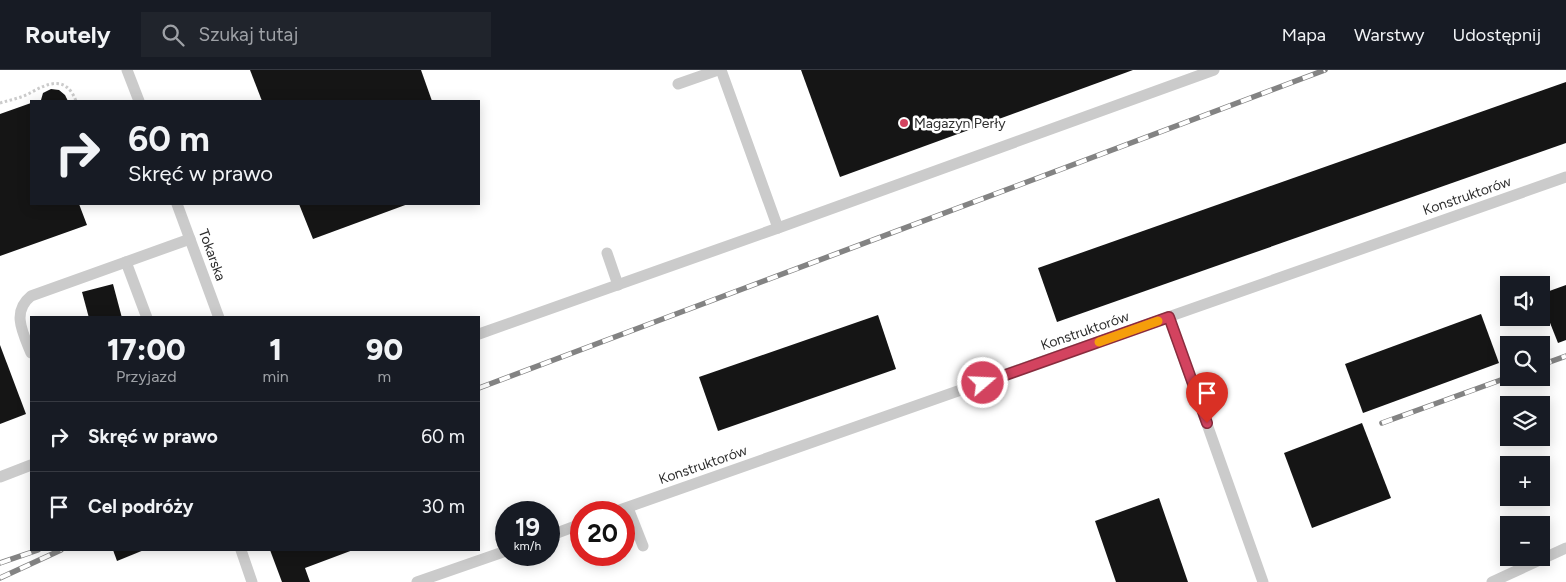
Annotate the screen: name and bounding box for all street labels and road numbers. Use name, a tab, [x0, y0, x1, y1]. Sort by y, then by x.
street label: Konstruktorów	[1420, 173, 1514, 219]
street label: Tokarska	[195, 227, 229, 283]
street label: Konstruktorów	[1038, 308, 1132, 354]
street label: Konstruktorów	[656, 442, 750, 488]

